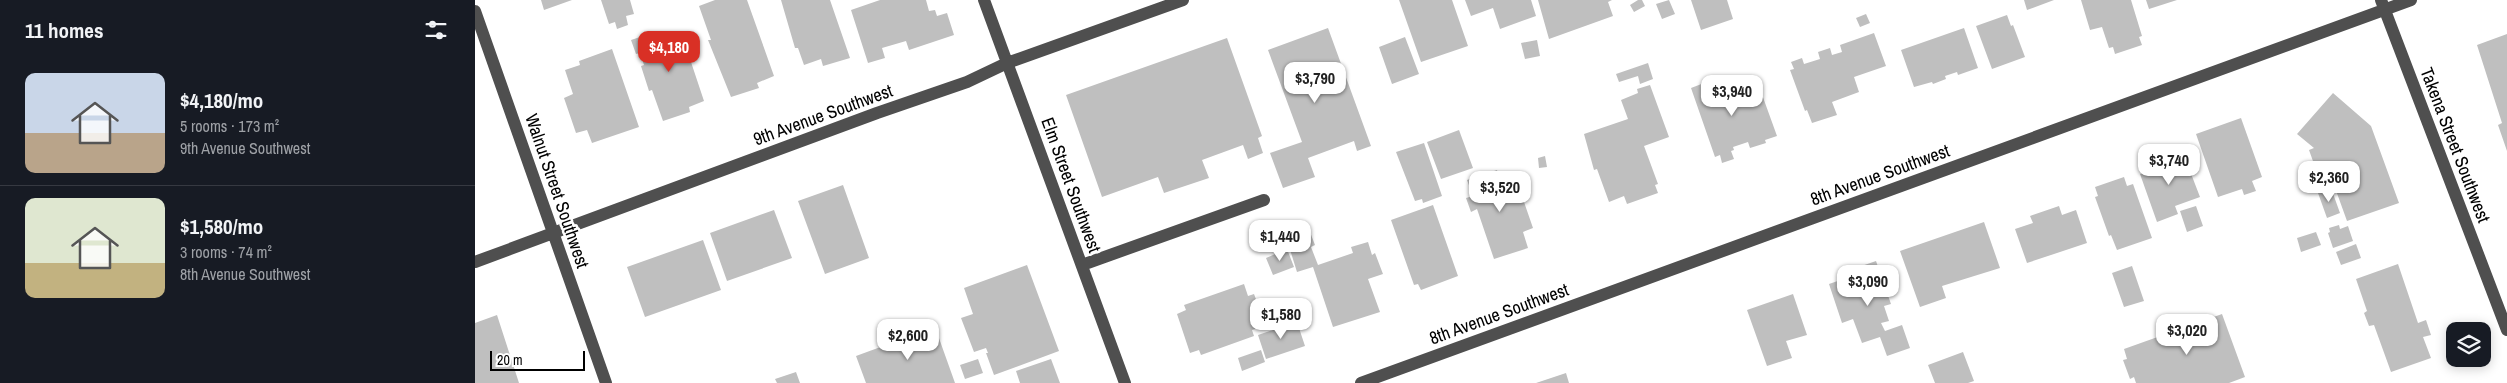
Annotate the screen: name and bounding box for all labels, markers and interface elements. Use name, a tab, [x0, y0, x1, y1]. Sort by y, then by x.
text: 11 homes	[25, 16, 104, 45]
icon: filters	[422, 16, 450, 44]
pin: $4,180	[628, 30, 710, 73]
text: $4,180	[649, 36, 689, 58]
pin: $3,790	[1274, 62, 1356, 104]
street label: Takena Street Southwest	[2414, 64, 2497, 226]
text: $3,790	[1295, 67, 1335, 89]
pin: $3,940	[1691, 74, 1773, 117]
street label: 9th Avenue Southwest	[750, 78, 896, 151]
text: $3,940	[1712, 80, 1752, 102]
text: $4,180/mo	[180, 86, 263, 115]
icon: home	[65, 93, 125, 153]
street label: Walnut Street Southwest	[519, 110, 596, 271]
street label: Elm Street Southwest	[1035, 114, 1107, 256]
text: 5 rooms · 173 m²	[180, 115, 279, 137]
text: 9th Avenue Southwest	[180, 137, 310, 159]
street label: 8th Avenue Southwest	[1807, 138, 1953, 211]
pin: $3,740	[2128, 144, 2210, 186]
text: $3,740	[2149, 149, 2189, 171]
pin: $2,360	[2288, 160, 2370, 203]
text: $2,360	[2309, 166, 2349, 188]
pin: $3,520	[1459, 170, 1541, 213]
text: $3,520	[1480, 176, 1520, 198]
text: $1,580/mo	[180, 212, 263, 241]
icon: home	[65, 218, 125, 278]
pin: $1,440	[1239, 220, 1321, 262]
text: $1,440	[1260, 225, 1300, 247]
text: 3 rooms · 74 m²	[180, 241, 272, 263]
text: 8th Avenue Southwest	[180, 263, 310, 285]
pin: $3,090	[1827, 264, 1909, 307]
text: $3,090	[1848, 270, 1888, 292]
street label: 8th Avenue Southwest	[1426, 277, 1572, 350]
pin: $1,580	[1240, 298, 1322, 340]
text: $1,580	[1261, 303, 1301, 325]
pin: $3,020	[2146, 314, 2228, 356]
pin: $2,600	[867, 318, 949, 361]
text: $3,020	[2167, 319, 2207, 341]
map controls	[2446, 322, 2491, 367]
button: layers	[2446, 322, 2491, 367]
text: $2,600	[888, 324, 928, 346]
scale bar	[490, 348, 585, 371]
text: 20 m	[497, 351, 523, 369]

